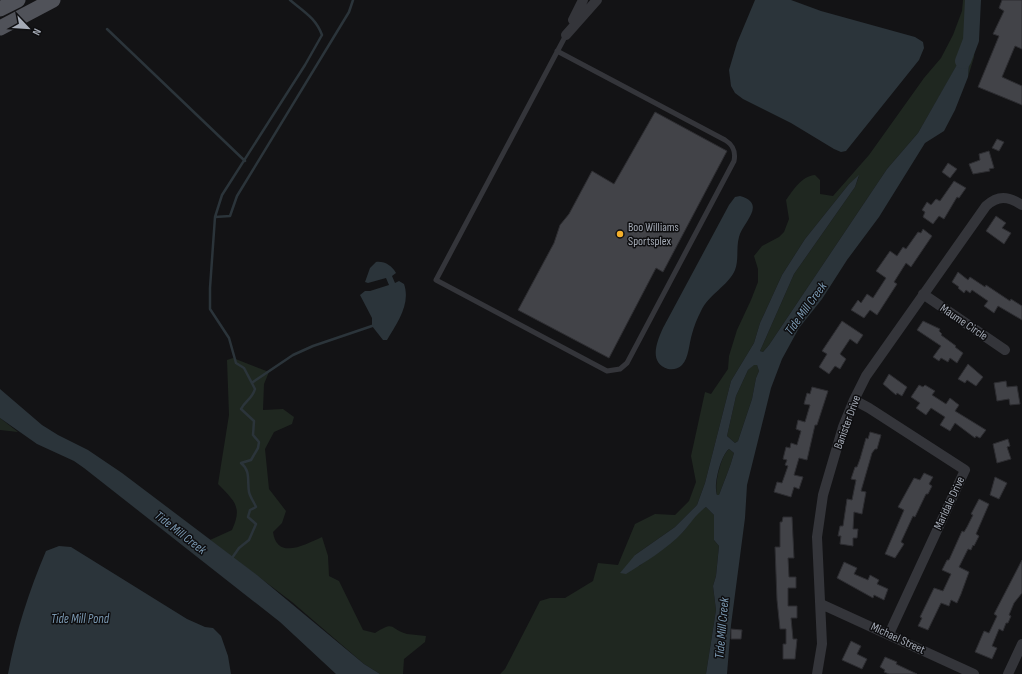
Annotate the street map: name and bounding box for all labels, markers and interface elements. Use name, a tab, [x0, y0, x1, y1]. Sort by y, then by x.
north arrow	[8, 8, 48, 48]
text: N	[29, 27, 44, 38]
place label: Boo Williams Sportsplex	[628, 220, 679, 249]
marker: Boo Williams Sportsplex	[615, 229, 625, 239]
water label: Tide Mill Creek	[781, 278, 831, 338]
street label: Maume Circle	[937, 301, 991, 344]
street label: Banister Drive	[831, 393, 864, 451]
street label: Marldale Drive	[931, 474, 968, 532]
water label: Tide Mill Creek	[151, 508, 210, 559]
water label: Tide Mill Creek	[711, 596, 733, 659]
water label: Tide Mill Pond	[51, 611, 110, 627]
street label: Michael Street	[868, 619, 928, 658]

